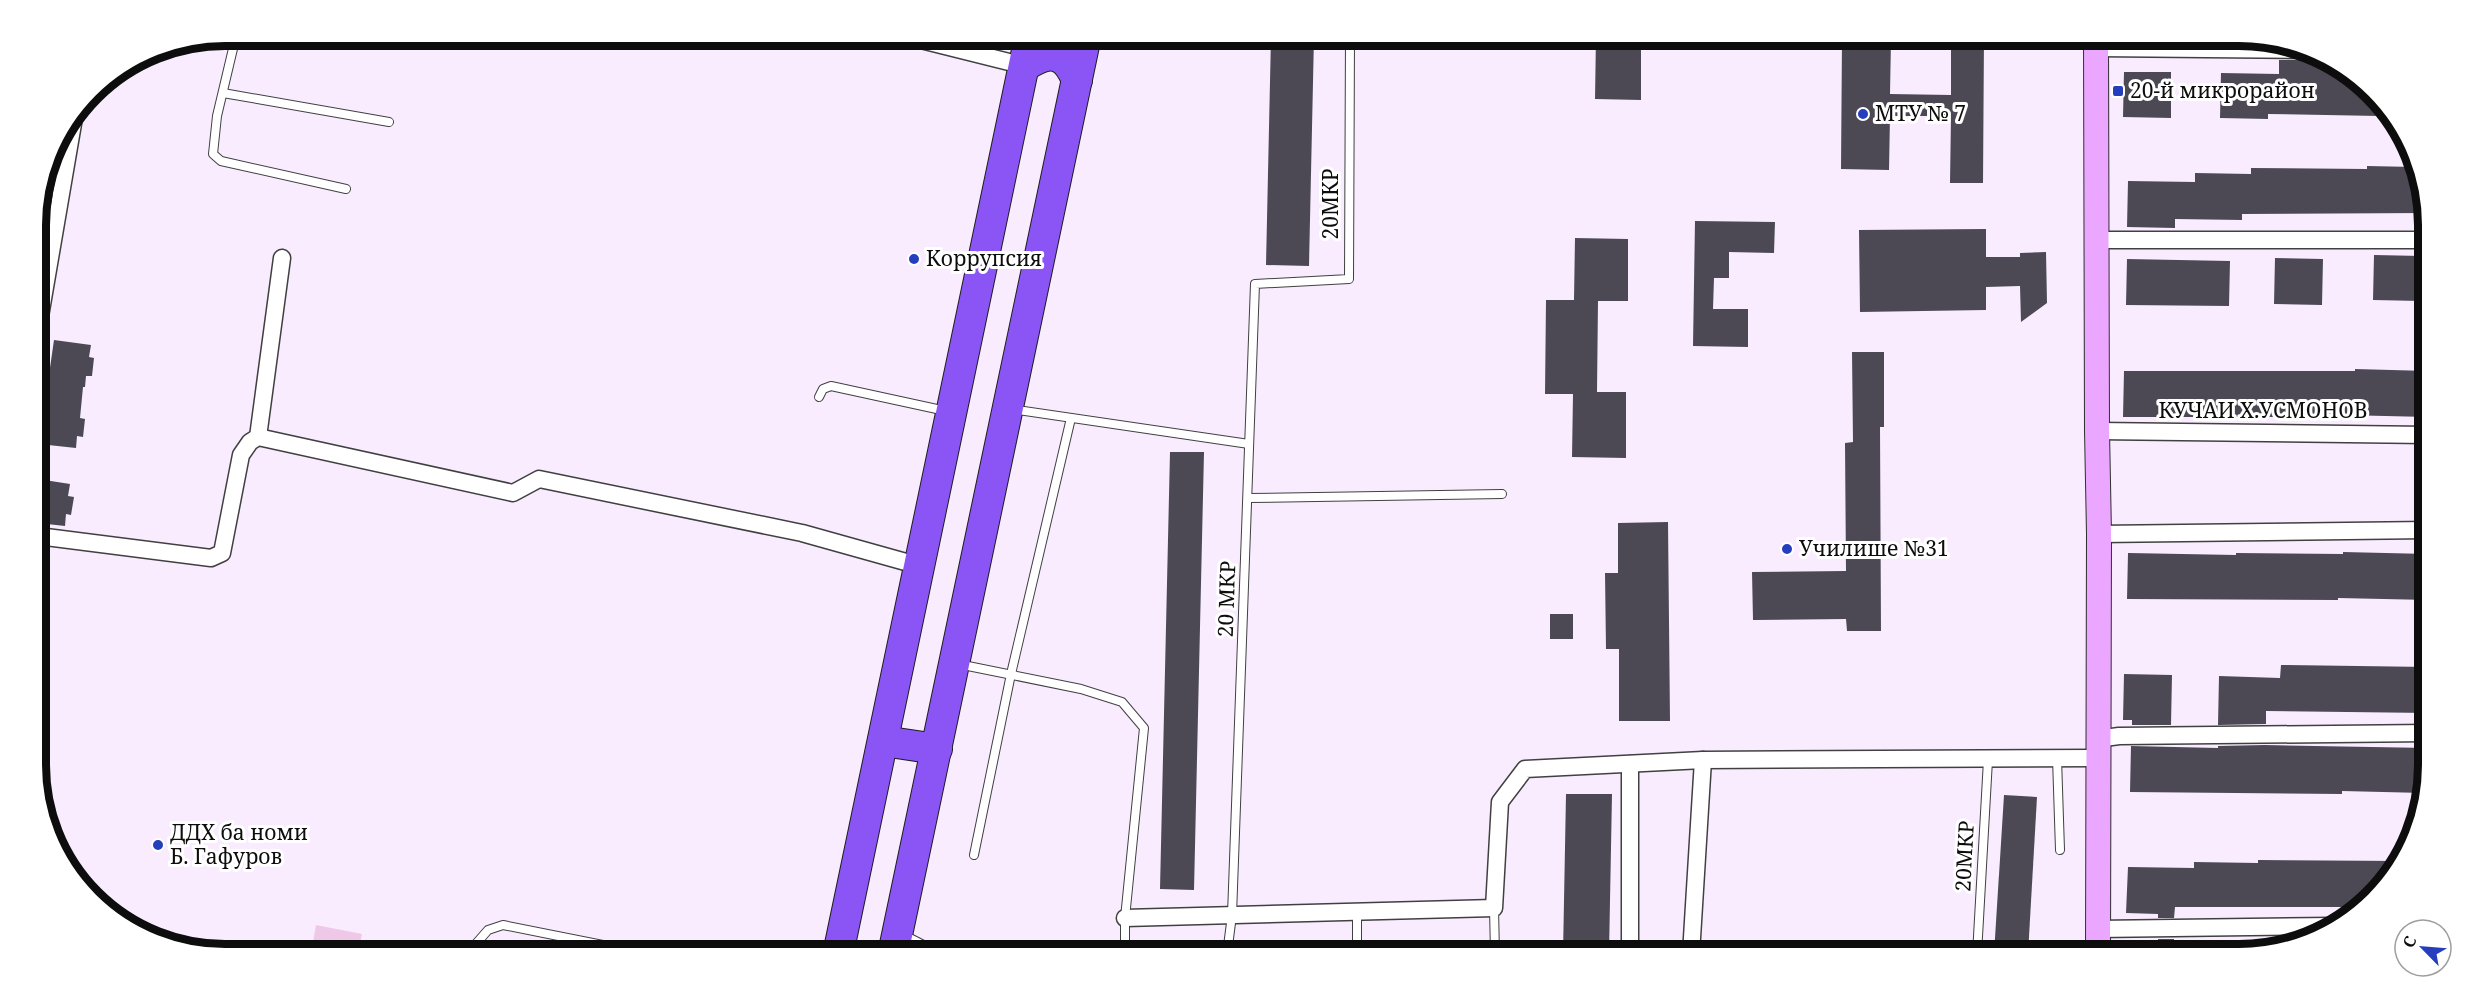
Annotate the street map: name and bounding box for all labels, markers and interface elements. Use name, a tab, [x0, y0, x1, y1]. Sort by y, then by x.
place label: 20-й микрорайон	[2130, 76, 2315, 104]
marker: 20-й микрорайон	[2111, 84, 2125, 98]
place label: МТУ № 7	[1875, 99, 1966, 127]
marker: МТУ № 7	[1856, 107, 1870, 121]
street label: 20МКР	[1316, 168, 1344, 240]
place label: Коррупсия	[926, 244, 1042, 272]
marker: Коррупсия	[907, 252, 921, 266]
street label: КУЧАИ Х.УСМОНОВ	[2159, 396, 2367, 424]
place label: Училише №31	[1799, 534, 1949, 562]
marker: Училише №31	[1780, 542, 1794, 556]
street label: 20 МКР	[1211, 560, 1241, 638]
place label: ДДХ ба номи Б. Гафуров	[170, 818, 308, 870]
street label: 20МКР	[1948, 820, 1980, 892]
marker: ДДХ ба номи Б. Гафуров	[151, 838, 165, 852]
north arrow	[2393, 918, 2453, 978]
text: С	[2397, 932, 2422, 951]

